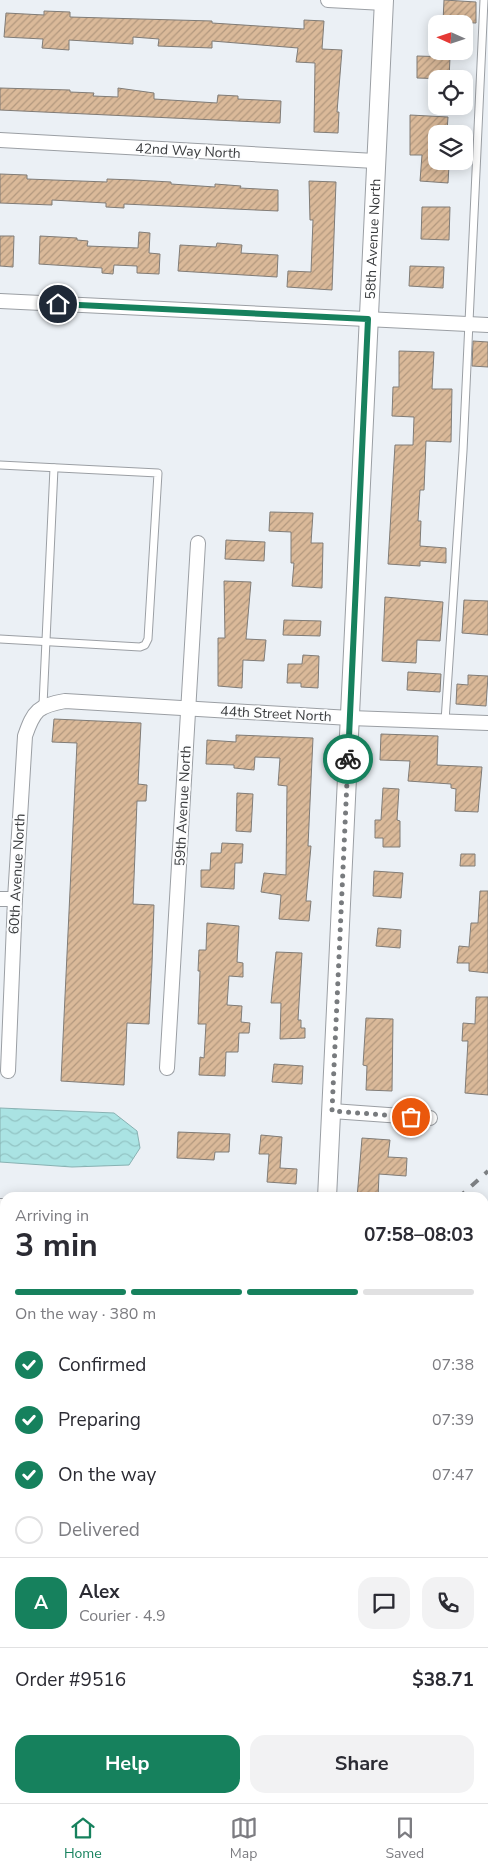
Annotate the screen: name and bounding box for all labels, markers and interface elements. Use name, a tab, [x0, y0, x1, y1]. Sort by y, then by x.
north arrow	[428, 15, 472, 60]
map controls	[428, 15, 473, 170]
button: locate	[428, 70, 473, 115]
button: layers	[428, 125, 473, 170]
street label: 42nd Way North	[135, 139, 241, 163]
street label: 58th Avenue North	[360, 178, 385, 300]
pin	[37, 283, 79, 325]
icon: home	[44, 290, 72, 318]
street label: 44th Street North	[220, 702, 332, 726]
courier	[323, 734, 373, 784]
street label: 59th Avenue North	[170, 745, 196, 867]
icon: bike	[334, 745, 362, 773]
street label: 60th Avenue North	[4, 813, 30, 935]
pin	[390, 1096, 432, 1138]
icon: bag	[397, 1103, 425, 1131]
text: Arriving in	[15, 1205, 89, 1227]
text: 07:58–08:03	[364, 1222, 474, 1248]
text: 3 min	[15, 1224, 98, 1267]
text: On the way · 380 m	[15, 1303, 156, 1325]
icon: check	[15, 1351, 43, 1379]
text: Confirmed	[58, 1352, 146, 1378]
text: 07:38	[432, 1354, 474, 1376]
icon: check	[15, 1406, 43, 1434]
text: Preparing	[58, 1407, 141, 1433]
text: 07:39	[432, 1409, 474, 1431]
icon: check	[15, 1461, 43, 1489]
text: On the way	[58, 1462, 156, 1488]
text: 07:47	[432, 1464, 474, 1486]
text: Delivered	[58, 1517, 140, 1543]
button: chat	[358, 1577, 410, 1629]
button: phone	[422, 1577, 474, 1629]
text: Alex	[79, 1579, 120, 1605]
text: A	[34, 1590, 48, 1616]
text: Courier · 4.9	[79, 1605, 165, 1627]
text: Order #9516	[15, 1667, 126, 1693]
text: $38.71	[412, 1667, 474, 1693]
button: Help	[15, 1735, 240, 1793]
button: Share	[250, 1735, 474, 1793]
tab: Home	[64, 1814, 102, 1863]
tab: Map	[230, 1814, 258, 1863]
tab: Saved	[385, 1814, 424, 1863]

